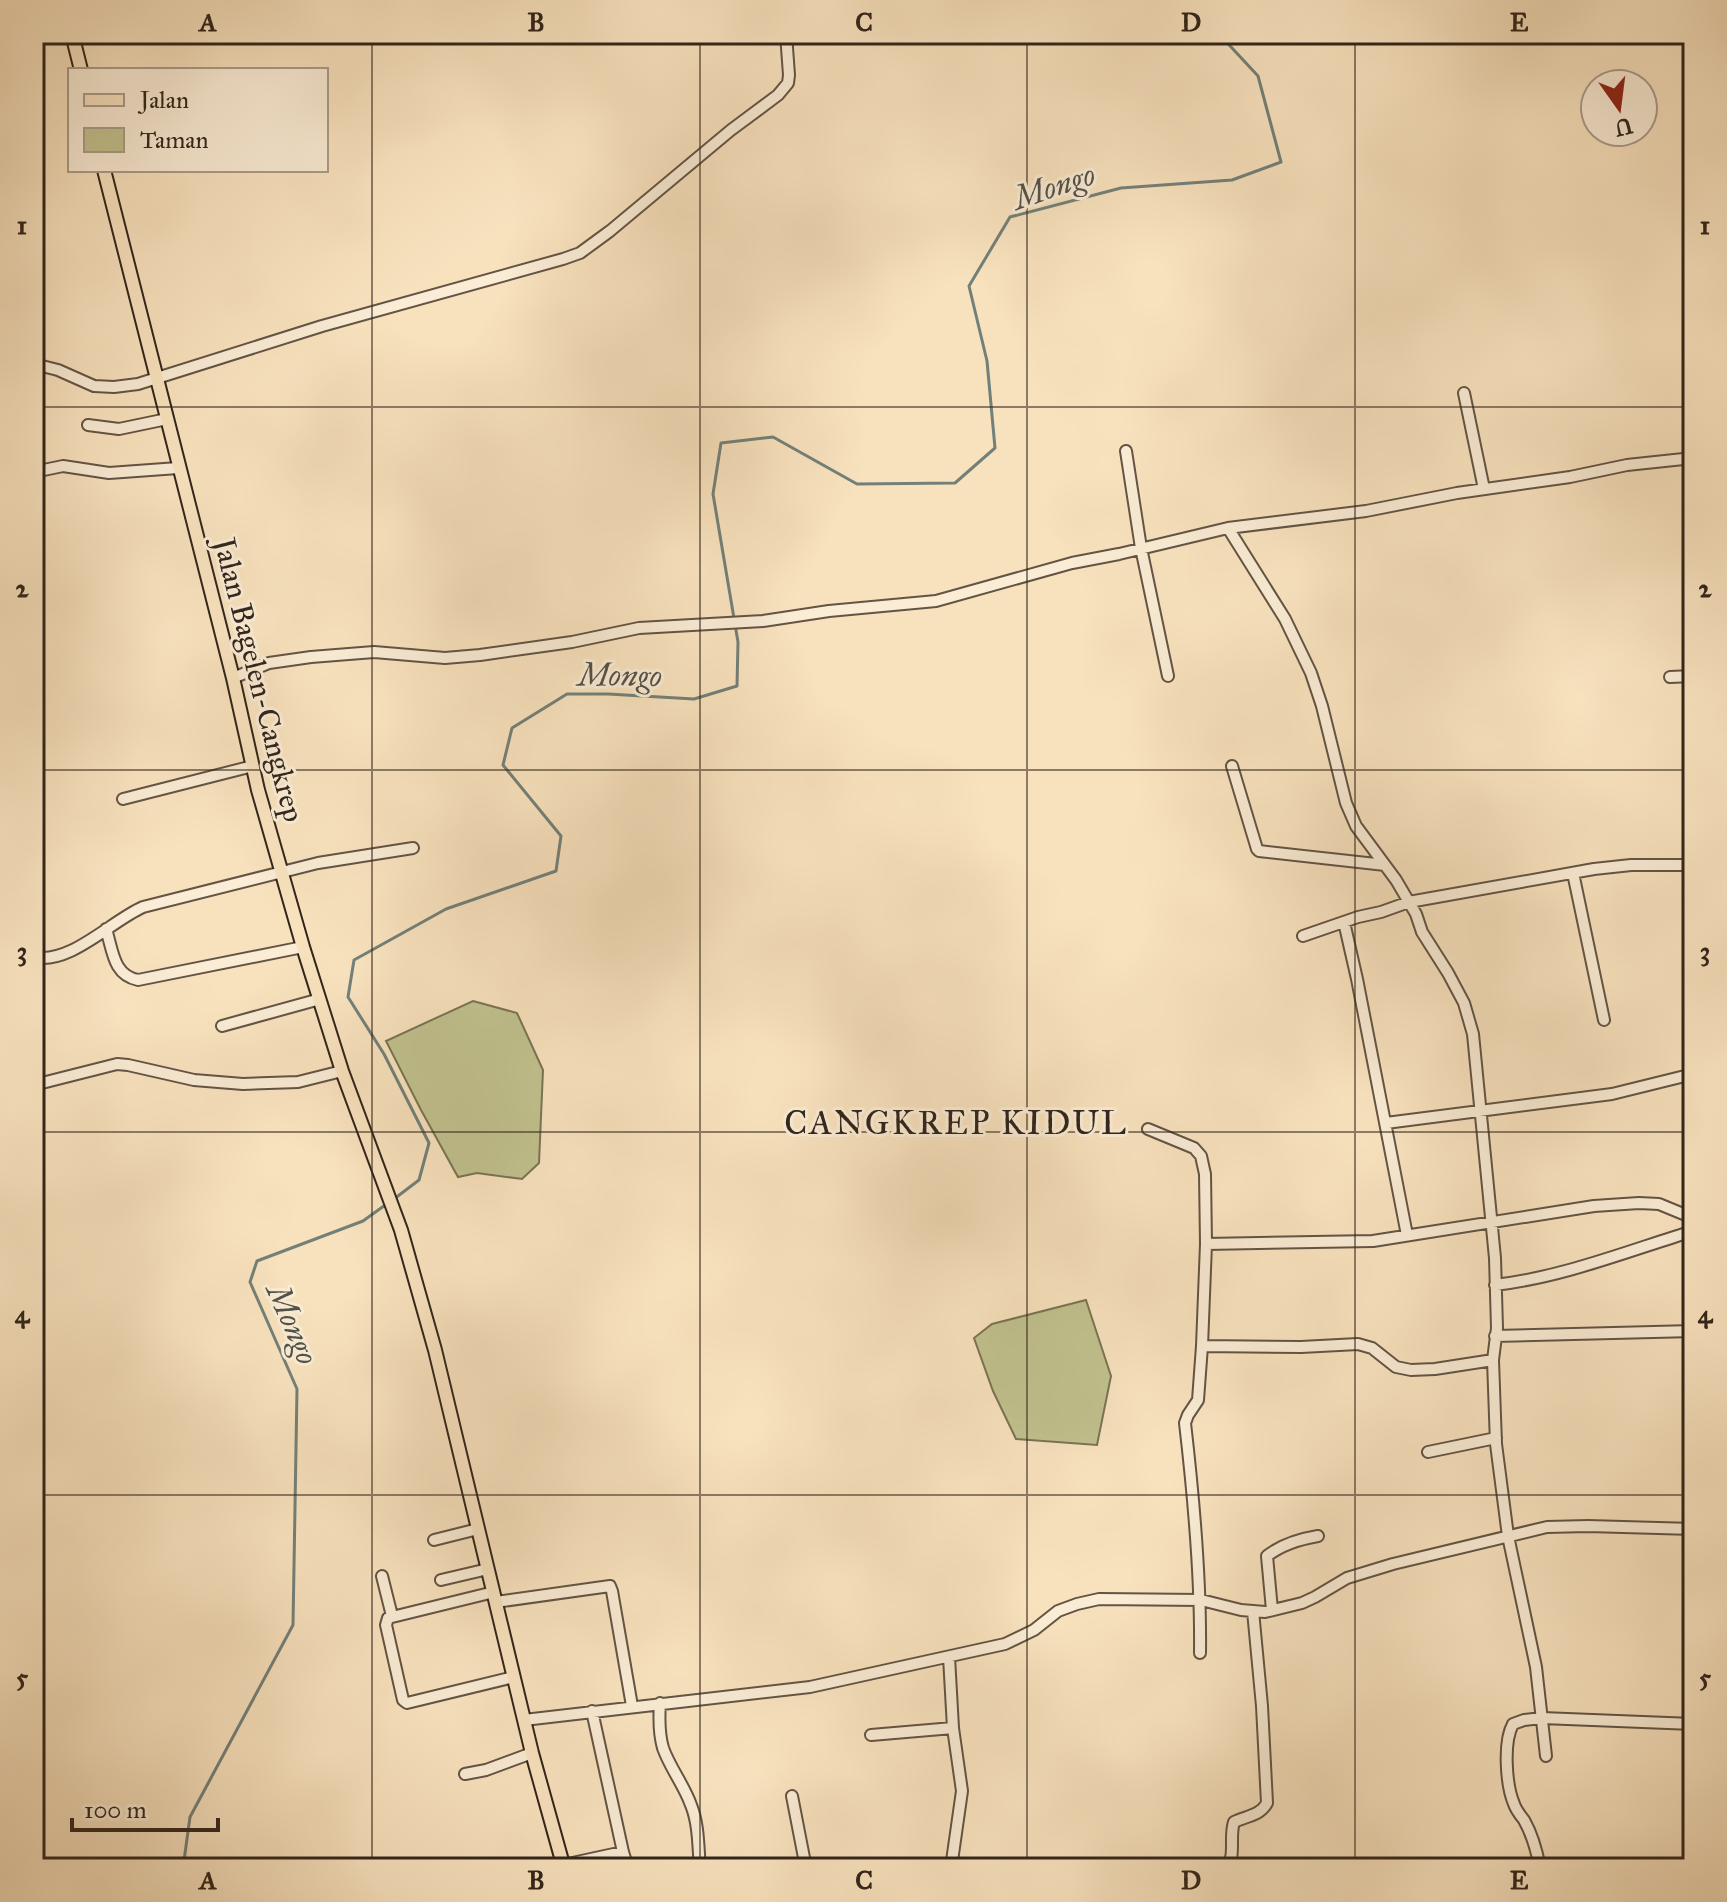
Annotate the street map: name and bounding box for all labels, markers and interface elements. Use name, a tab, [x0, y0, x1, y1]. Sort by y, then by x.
text: A	[197, 6, 217, 38]
text: B	[527, 6, 545, 38]
text: C	[855, 6, 873, 38]
text: D	[1181, 6, 1201, 38]
text: E	[1510, 6, 1529, 38]
legend	[68, 68, 328, 172]
north arrow	[1579, 68, 1659, 148]
text: Jalan	[137, 85, 189, 115]
text: U	[1611, 112, 1635, 142]
text: Taman	[140, 125, 208, 155]
water label: Mongo	[1005, 155, 1100, 219]
text: 1	[17, 209, 27, 241]
text: 1	[1700, 209, 1710, 241]
street label: Jalan Bagelen-Cangkrep	[206, 531, 312, 826]
text: 2	[16, 572, 30, 604]
text: 2	[1699, 572, 1713, 604]
water label: Mongo	[575, 655, 662, 696]
text: 3	[17, 935, 27, 967]
text: 3	[1700, 935, 1710, 967]
district label: CANGKREP KIDUL	[784, 1102, 1128, 1143]
water label: Mongo	[257, 1275, 327, 1370]
text: 4	[15, 1298, 31, 1330]
text: 4	[1698, 1298, 1714, 1330]
text: 5	[16, 1661, 29, 1693]
text: 5	[1699, 1661, 1712, 1693]
scale bar	[72, 1782, 218, 1832]
text: 100 m	[84, 1795, 147, 1825]
text: A	[197, 1864, 217, 1896]
text: B	[527, 1864, 545, 1896]
text: C	[855, 1864, 873, 1896]
text: D	[1181, 1864, 1201, 1896]
text: E	[1510, 1864, 1529, 1896]

